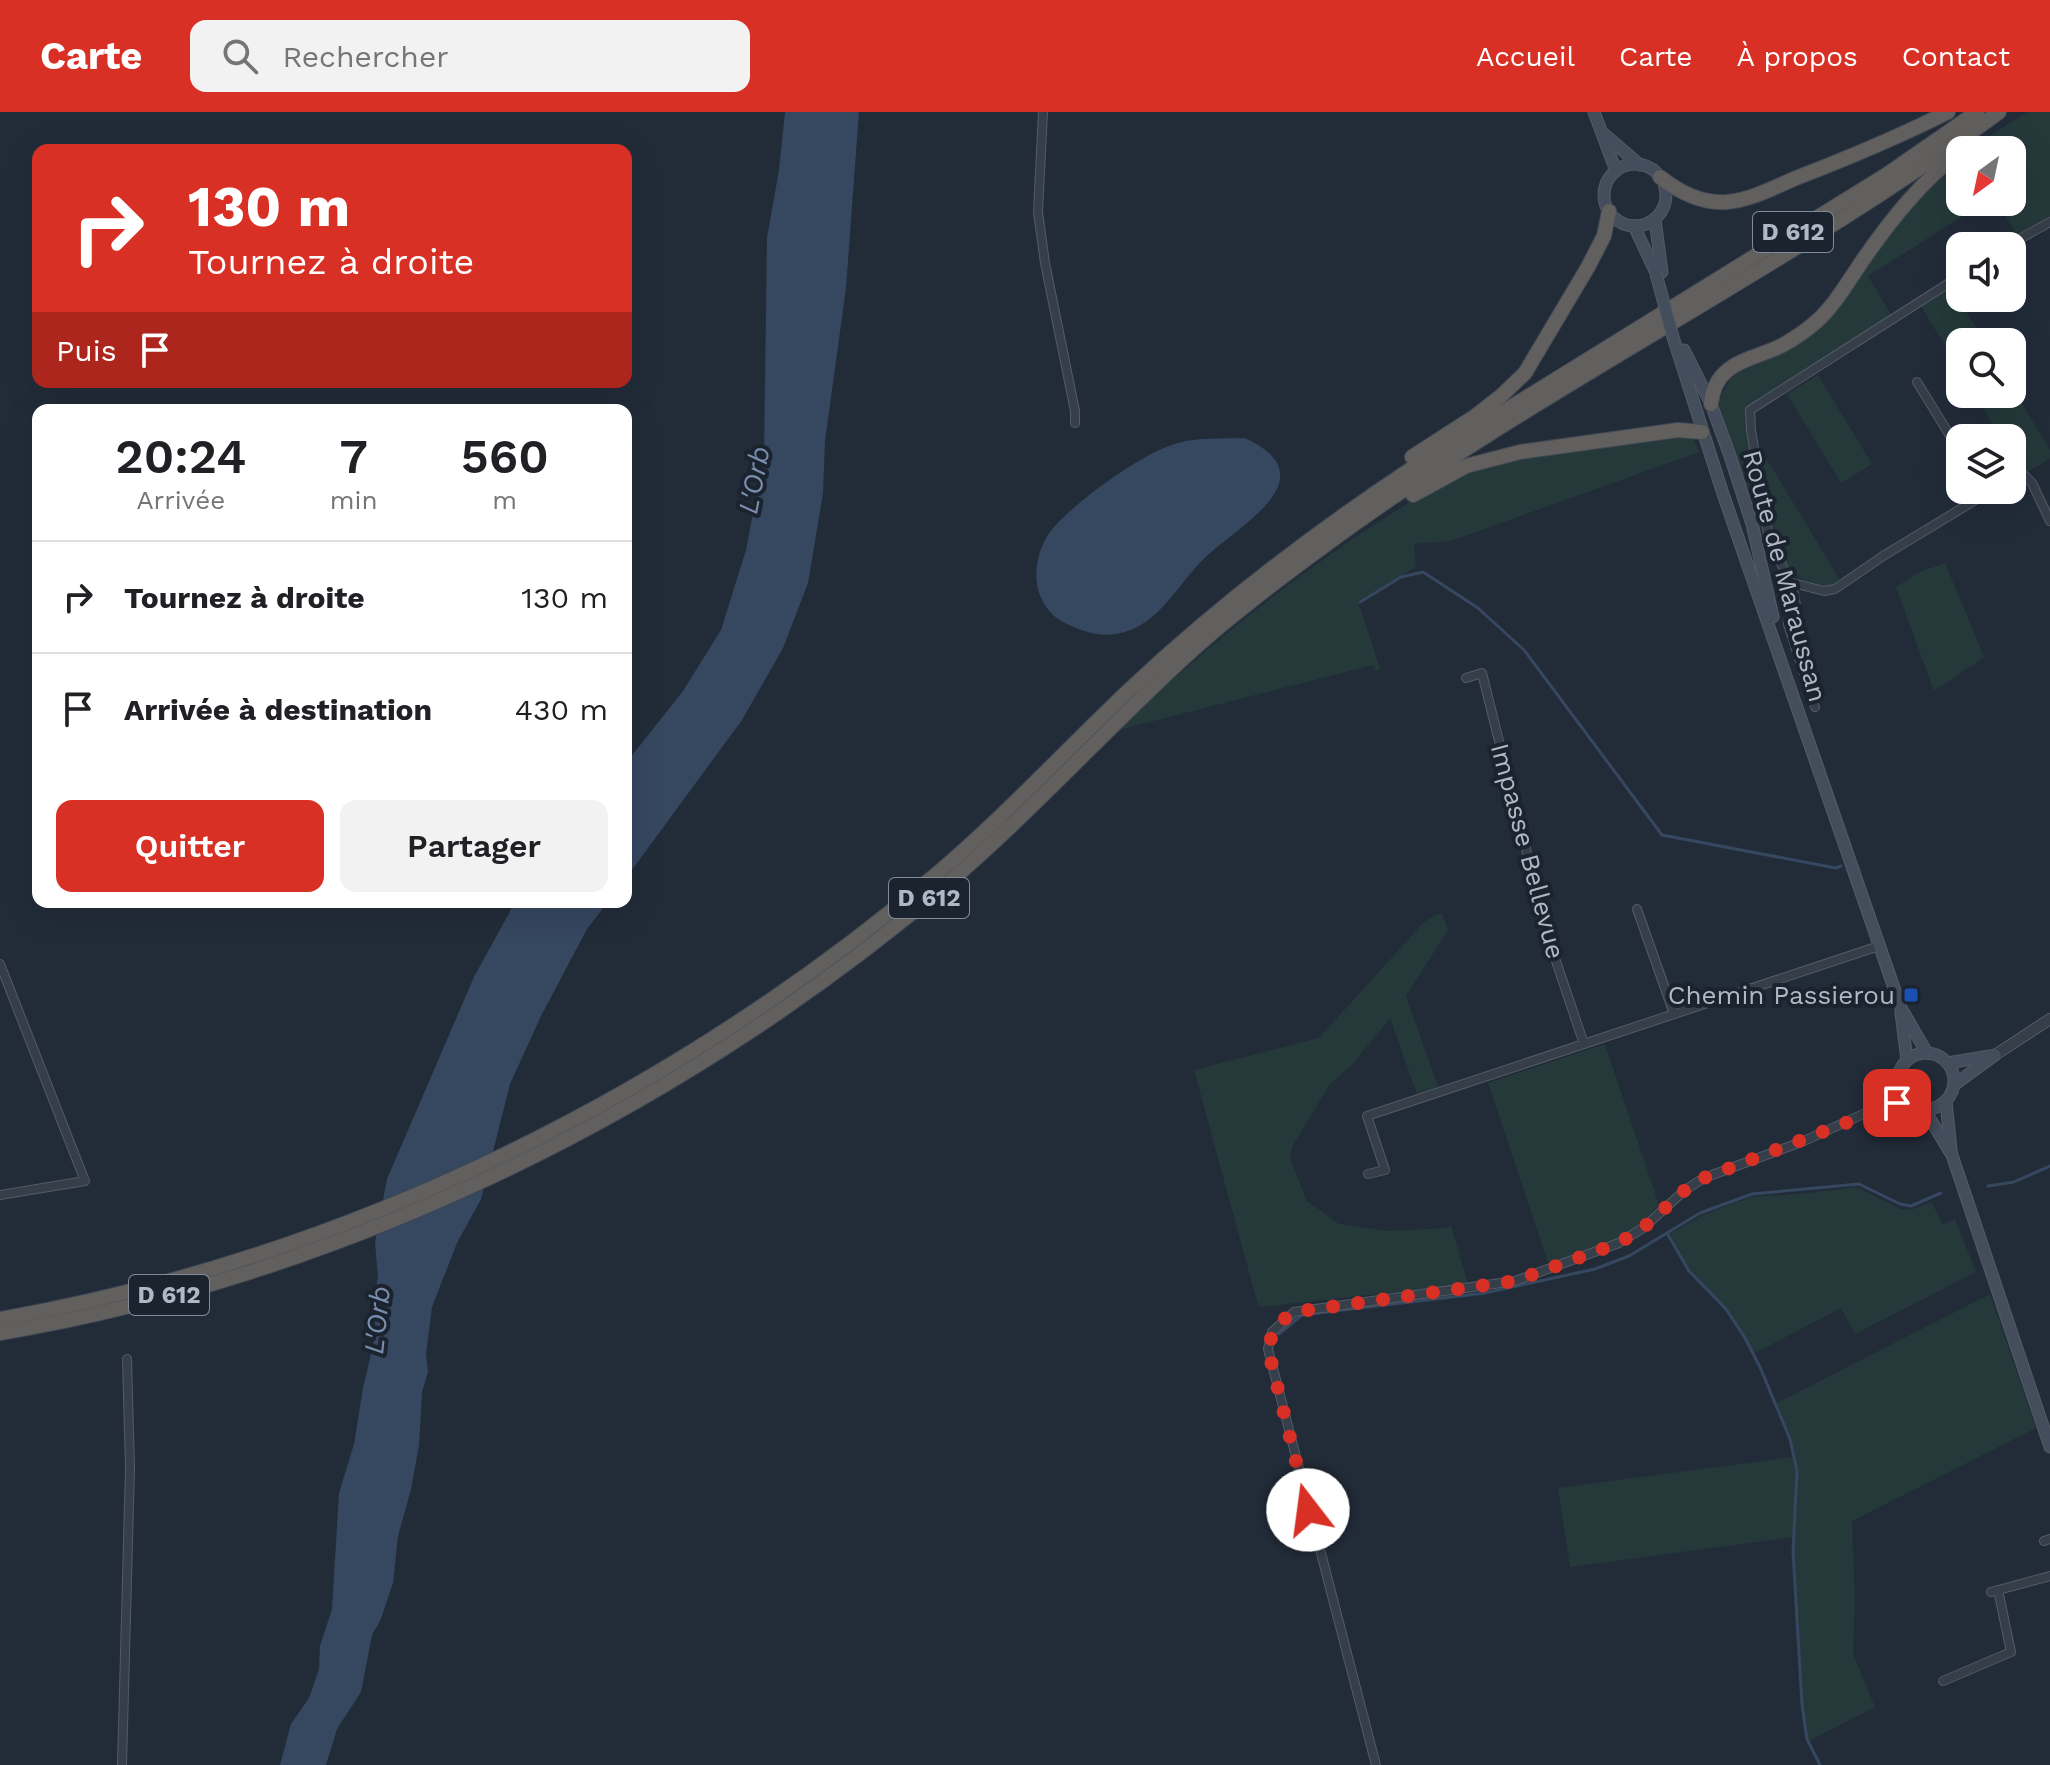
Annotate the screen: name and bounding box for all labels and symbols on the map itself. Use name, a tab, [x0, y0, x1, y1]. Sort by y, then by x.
north arrow	[1946, 136, 2026, 216]
road number: D 612	[1753, 212, 1833, 252]
water label: L'Orb	[731, 443, 777, 517]
street label: Route de Maraussan	[1737, 447, 1833, 705]
street label: Impasse Bellevue	[1485, 740, 1571, 962]
road number: D 612	[889, 878, 969, 918]
place label: Chemin Passierou	[1668, 980, 1895, 1010]
marker: Chemin Passierou	[1902, 986, 1920, 1004]
pin	[1863, 1069, 1931, 1137]
road number: D 612	[129, 1275, 209, 1315]
water label: L'Orb	[357, 1284, 397, 1356]
position arrow	[1266, 1468, 1350, 1552]

